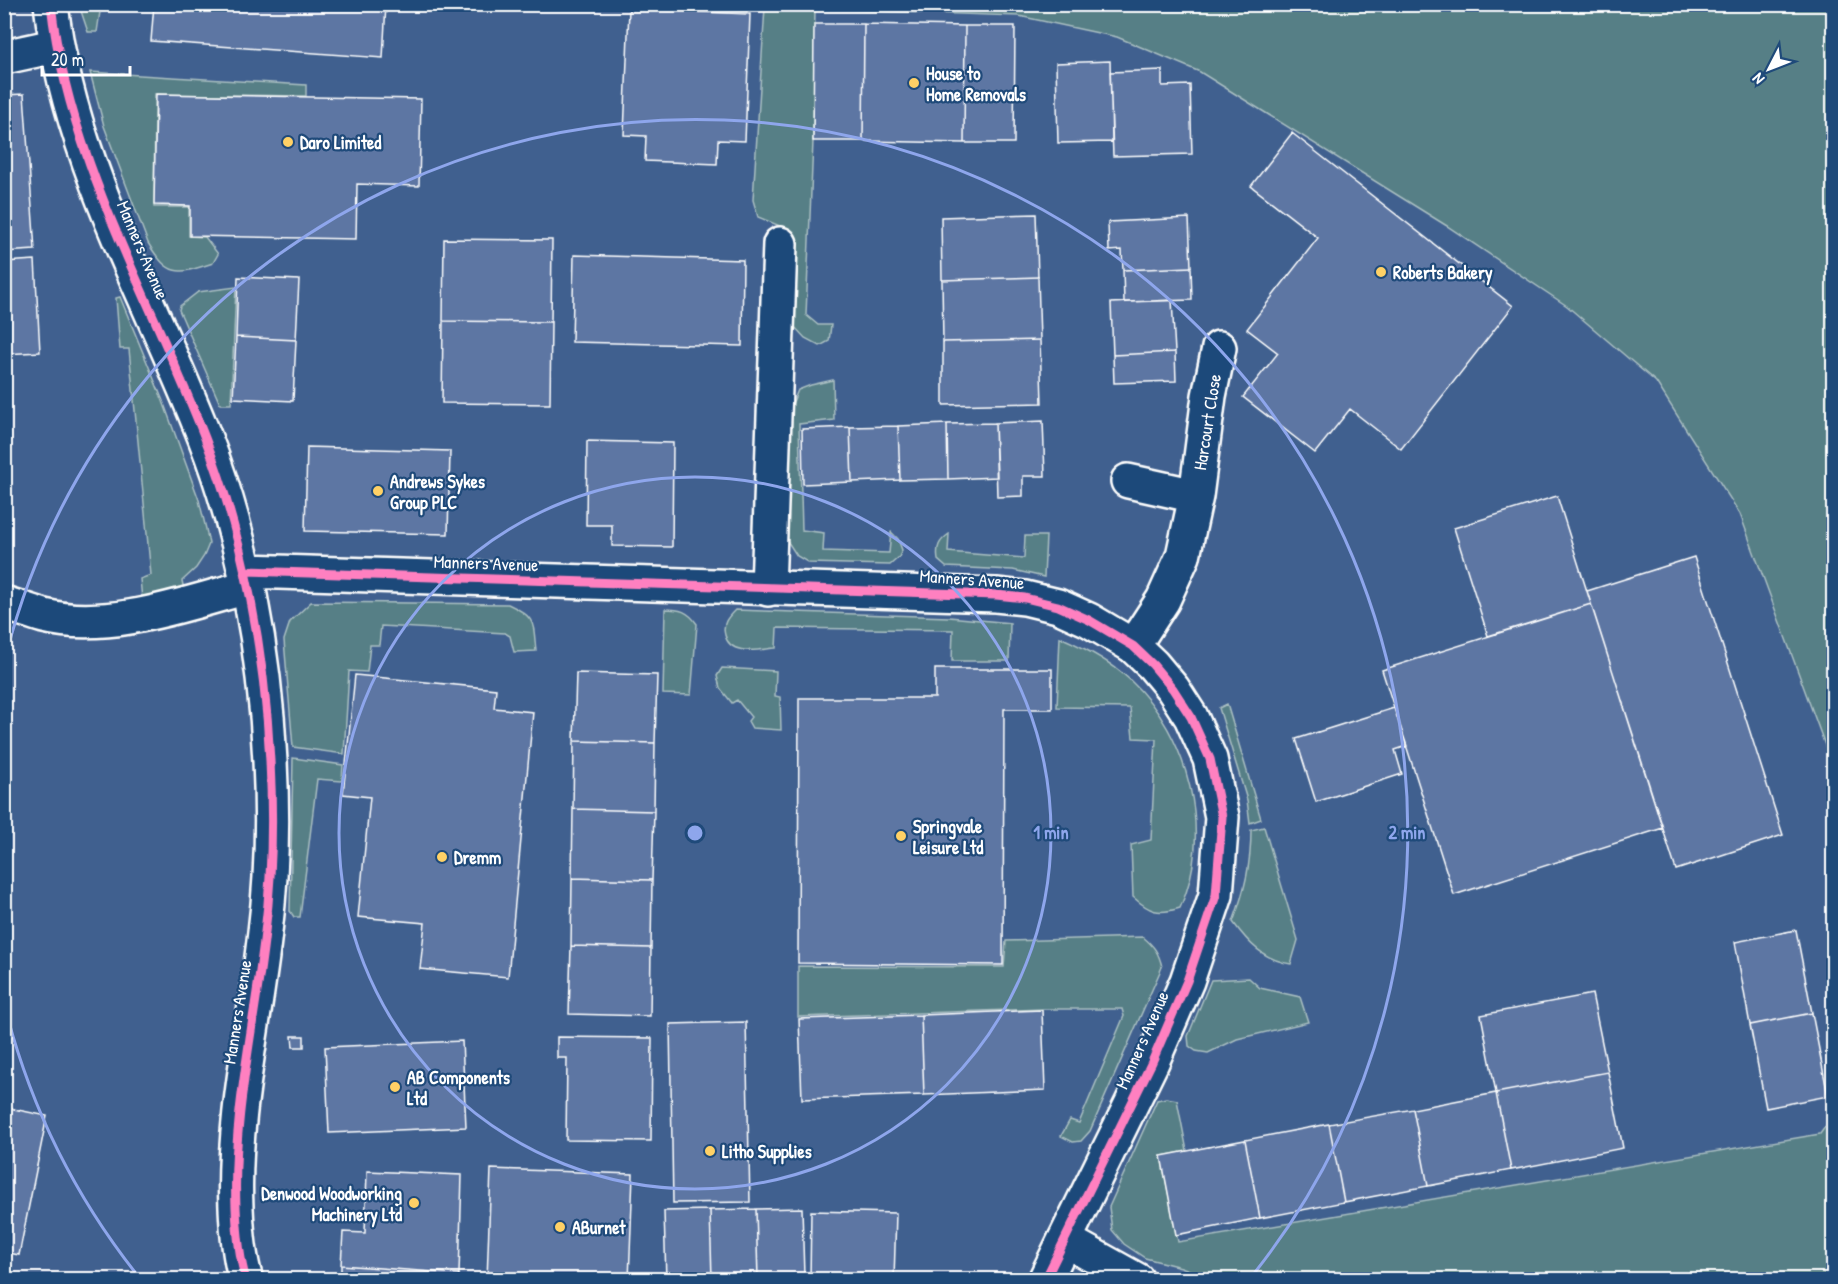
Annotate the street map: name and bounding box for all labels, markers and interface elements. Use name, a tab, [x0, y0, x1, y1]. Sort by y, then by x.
scale bar	[42, 39, 130, 77]
north arrow	[1739, 39, 1799, 99]
text: 20 m	[51, 47, 84, 72]
place label: House to Home Removals	[926, 61, 1026, 107]
text: N	[1747, 68, 1769, 90]
marker: House to Home Removals	[907, 76, 921, 90]
place label: Daro Limited	[300, 130, 381, 155]
marker: Daro Limited	[281, 135, 295, 149]
street label: Manners Avenue	[111, 197, 175, 303]
place label: Roberts Bakery	[1393, 260, 1493, 286]
marker: Roberts Bakery	[1374, 265, 1388, 279]
street label: Harcourt Close	[1187, 372, 1227, 472]
place label: Andrews Sykes Group PLC	[390, 469, 485, 516]
marker: Andrews Sykes Group PLC	[371, 484, 385, 498]
street label: Manners Avenue	[433, 549, 539, 577]
street label: Manners Avenue	[919, 563, 1025, 595]
place label: Springvale Leisure Ltd	[913, 814, 983, 860]
text: 1 min	[1033, 820, 1069, 845]
text: 2 min	[1389, 820, 1425, 845]
centre of rings	[685, 823, 705, 843]
marker: Springvale Leisure Ltd	[894, 829, 908, 843]
place label: Dremm	[454, 845, 501, 870]
marker: Dremm	[435, 850, 449, 864]
street label: Manners Avenue	[216, 958, 258, 1066]
street label: Manners Avenue	[1109, 987, 1175, 1093]
place label: AB Components Ltd	[407, 1065, 510, 1111]
marker: AB Components Ltd	[388, 1080, 402, 1094]
place label: Litho Supplies	[722, 1139, 812, 1165]
marker: Litho Supplies	[703, 1144, 717, 1158]
place label: Denwood Woodworking Machinery Ltd	[261, 1181, 402, 1228]
marker: Denwood Woodworking Machinery Ltd	[407, 1196, 421, 1210]
place label: ABurnet	[572, 1215, 626, 1240]
marker: ABurnet	[553, 1220, 567, 1234]

